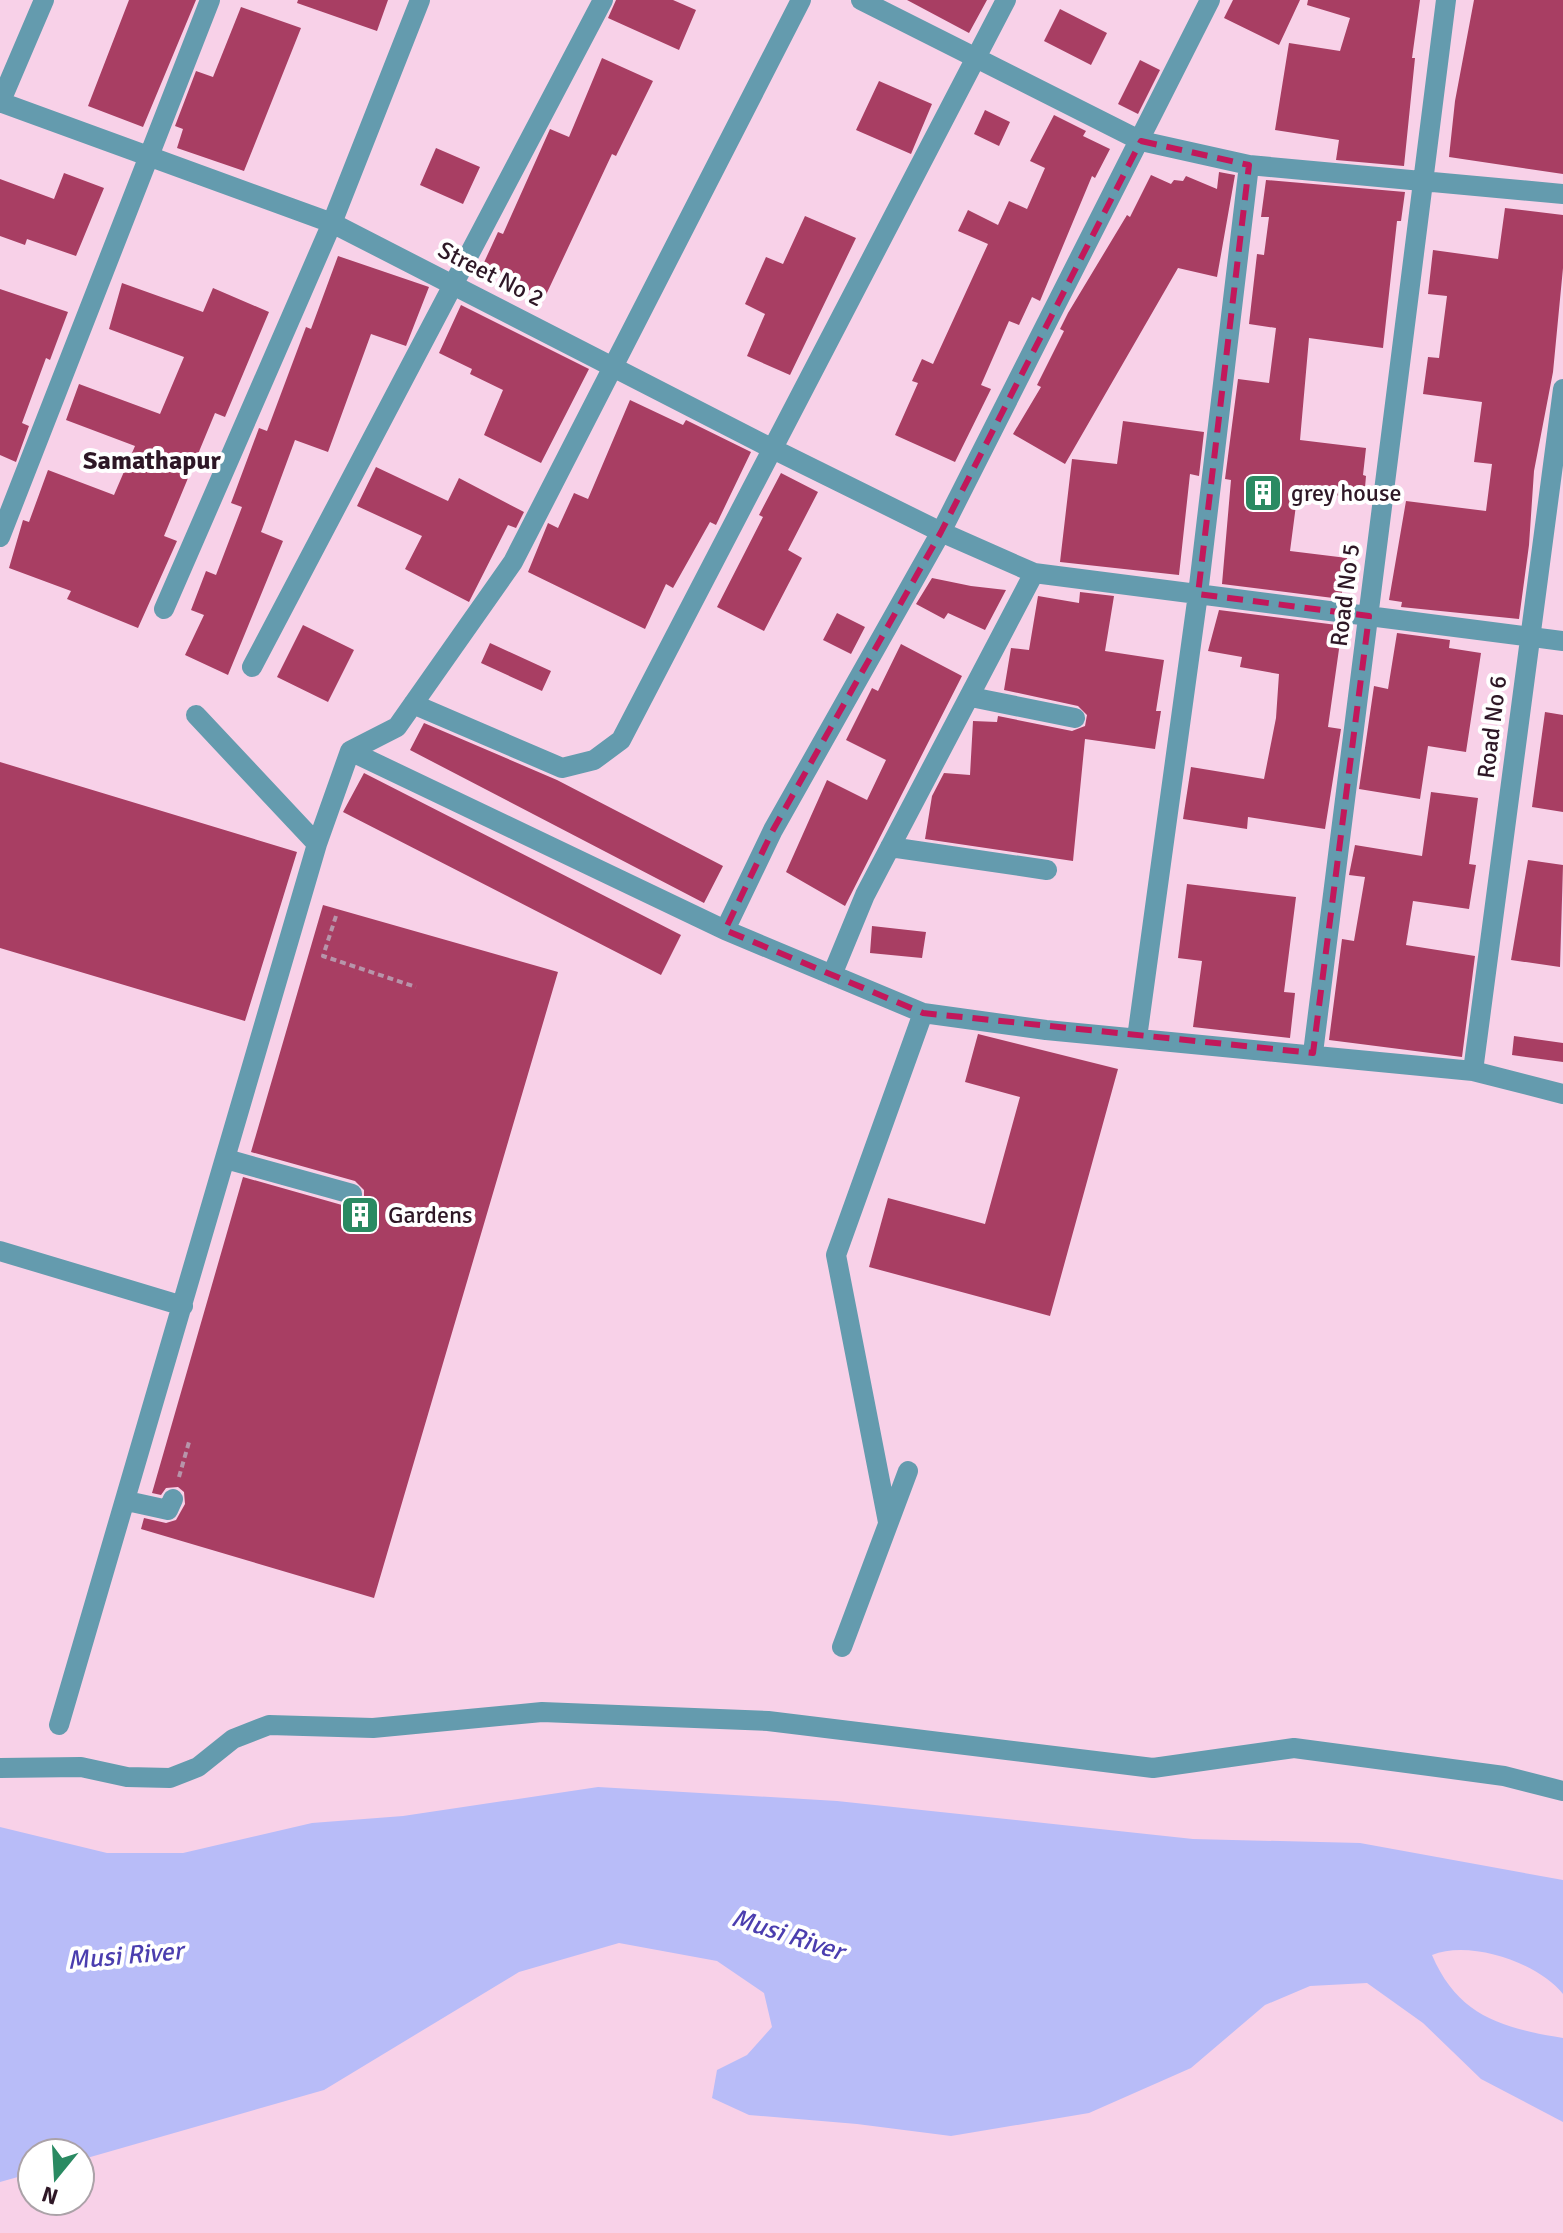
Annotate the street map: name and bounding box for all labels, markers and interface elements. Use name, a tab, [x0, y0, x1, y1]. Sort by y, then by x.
street label: Street No 2	[433, 235, 549, 313]
district label: Samathapur	[83, 445, 222, 477]
building icon: grey house	[1242, 472, 1284, 514]
place label: grey house	[1291, 478, 1401, 508]
street label: Road No 5	[1324, 542, 1366, 648]
street label: Road No 6	[1471, 674, 1513, 780]
building icon: Gardens	[339, 1194, 381, 1236]
place label: Gardens	[388, 1200, 473, 1230]
water label: Musi River	[728, 1902, 851, 1969]
water label: Musi River	[66, 1935, 188, 1977]
north arrow	[16, 2137, 96, 2217]
text: N	[39, 2180, 61, 2211]

